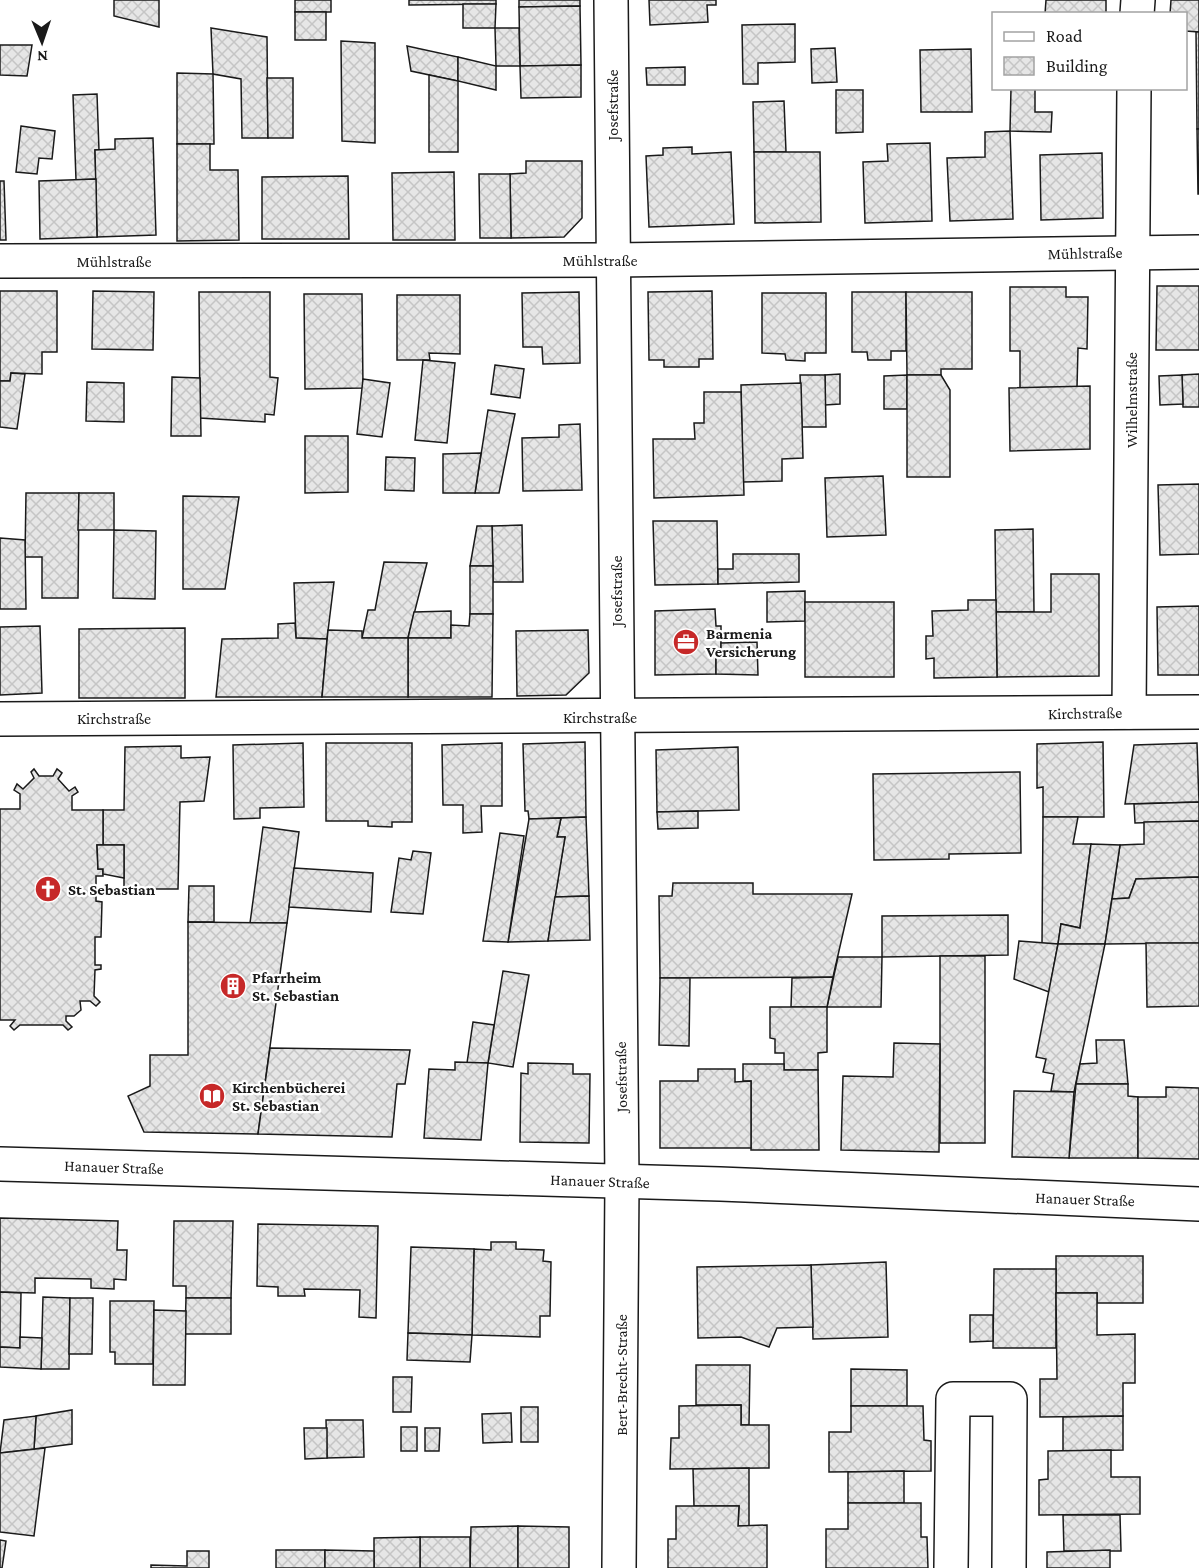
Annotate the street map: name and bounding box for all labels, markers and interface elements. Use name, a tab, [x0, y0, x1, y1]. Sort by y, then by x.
north arrow	[12, 12, 72, 72]
legend	[992, 12, 1187, 90]
text: Road	[1046, 26, 1083, 46]
text: N	[37, 48, 48, 65]
text: Building	[1046, 56, 1108, 76]
street label: Josefstraße	[604, 70, 622, 142]
street label: Mühlstraße	[1047, 244, 1123, 262]
street label: Mühlstraße	[563, 252, 637, 269]
street label: Mühlstraße	[77, 253, 151, 270]
street label: Wilhelmstraße	[1123, 352, 1140, 448]
street label: Josefstraße	[608, 556, 626, 628]
place label: Barmenia Versicherung	[705, 625, 796, 660]
office icon: Barmenia Versicherung	[671, 627, 701, 657]
street label: Kirchstraße	[1048, 704, 1122, 722]
street label: Kirchstraße	[563, 709, 637, 726]
street label: Kirchstraße	[77, 710, 151, 727]
church icon: St. Sebastian	[33, 874, 63, 904]
place label: St. Sebastian	[68, 881, 155, 898]
place label: Pfarrheim St. Sebastian	[252, 969, 339, 1004]
building icon: Pfarrheim St. Sebastian	[218, 971, 248, 1001]
street label: Josefstraße	[612, 1041, 631, 1115]
place label: Kirchenbücherei St. Sebastian	[232, 1079, 346, 1114]
library icon: Kirchenbücherei St. Sebastian	[197, 1081, 227, 1111]
street label: Hanauer Straße	[64, 1157, 164, 1177]
street label: Hanauer Straße	[550, 1171, 650, 1191]
street label: Hanauer Straße	[1035, 1189, 1135, 1209]
street label: Bert-Brecht-Straße	[613, 1314, 630, 1436]

